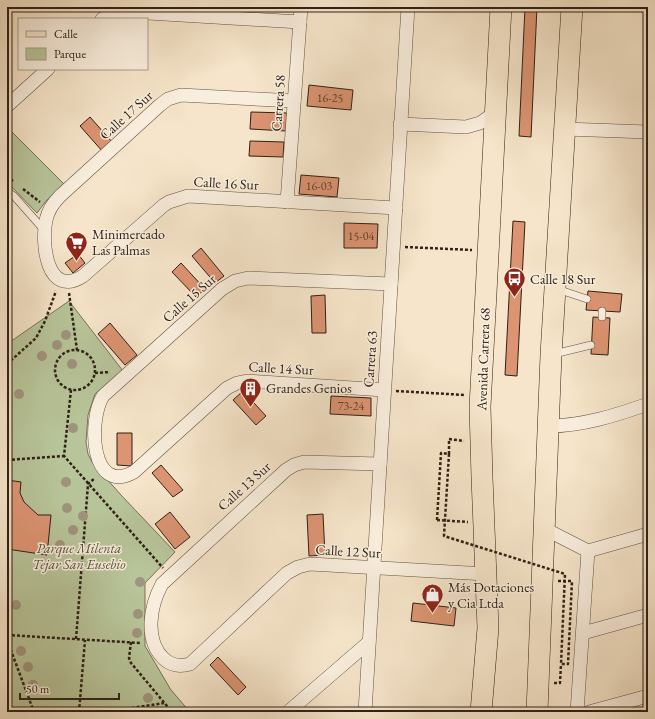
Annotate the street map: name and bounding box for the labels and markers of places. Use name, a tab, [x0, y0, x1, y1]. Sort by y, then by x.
place label: Minimercado Las Palmas	[92, 225, 165, 259]
supermarket icon: Minimercado Las Palmas	[63, 229, 89, 262]
bus stop icon: Calle 18 Sur	[502, 266, 528, 299]
place label: Calle 18 Sur	[530, 270, 596, 288]
building icon: Grandes Genios	[237, 375, 263, 408]
place label: Grandes Genios	[266, 379, 352, 397]
place label: Más Dotaciones y Cia Ltda	[448, 578, 535, 612]
shop icon: Más Dotaciones y Cia Ltda	[420, 582, 446, 615]

